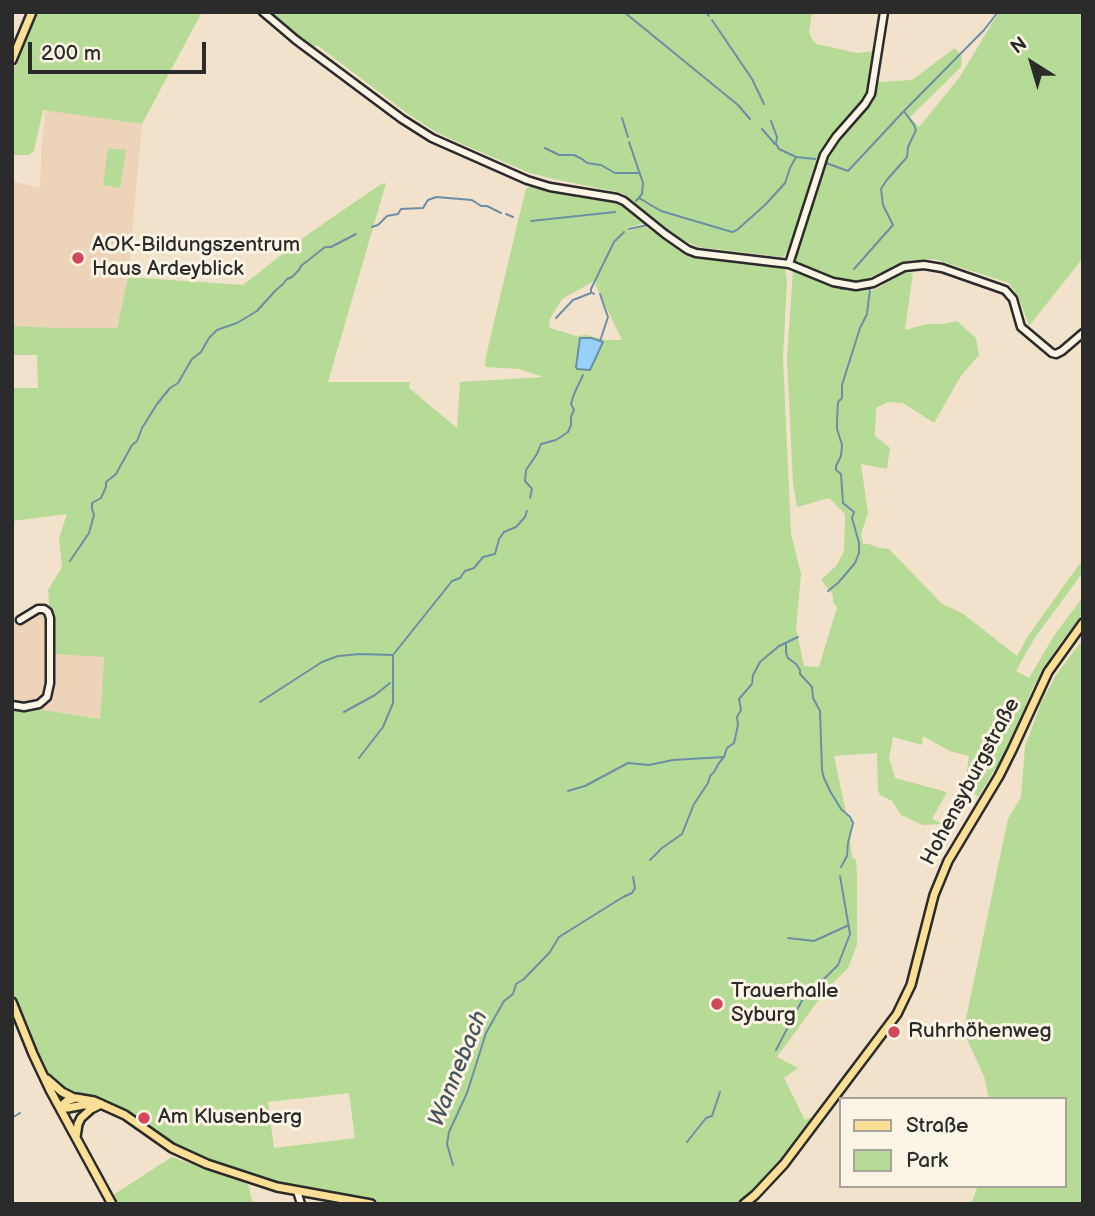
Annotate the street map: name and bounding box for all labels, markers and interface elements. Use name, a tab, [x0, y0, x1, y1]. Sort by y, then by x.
scale bar	[32, 28, 210, 72]
north arrow	[997, 28, 1067, 98]
text: N	[1006, 32, 1032, 59]
text: 200 m	[41, 41, 101, 66]
place label: AOK-Bildungszentrum Haus Ardeyblick	[92, 233, 300, 283]
marker: AOK-Bildungszentrum Haus Ardeyblick	[70, 250, 86, 266]
street label: Hohensyburgstraße	[916, 694, 1026, 870]
place label: Trauerhalle Syburg	[731, 979, 839, 1029]
marker: Trauerhalle Syburg	[709, 996, 725, 1012]
water label: Wannebach	[423, 1007, 495, 1131]
place label: Ruhrhöhenweg	[908, 1019, 1052, 1045]
marker: Ruhrhöhenweg	[886, 1024, 902, 1040]
legend	[839, 1097, 1067, 1188]
place label: Am Klusenberg	[158, 1105, 302, 1131]
marker: Am Klusenberg	[136, 1110, 152, 1126]
text: Straße	[906, 1113, 968, 1138]
text: Park	[906, 1148, 948, 1173]

